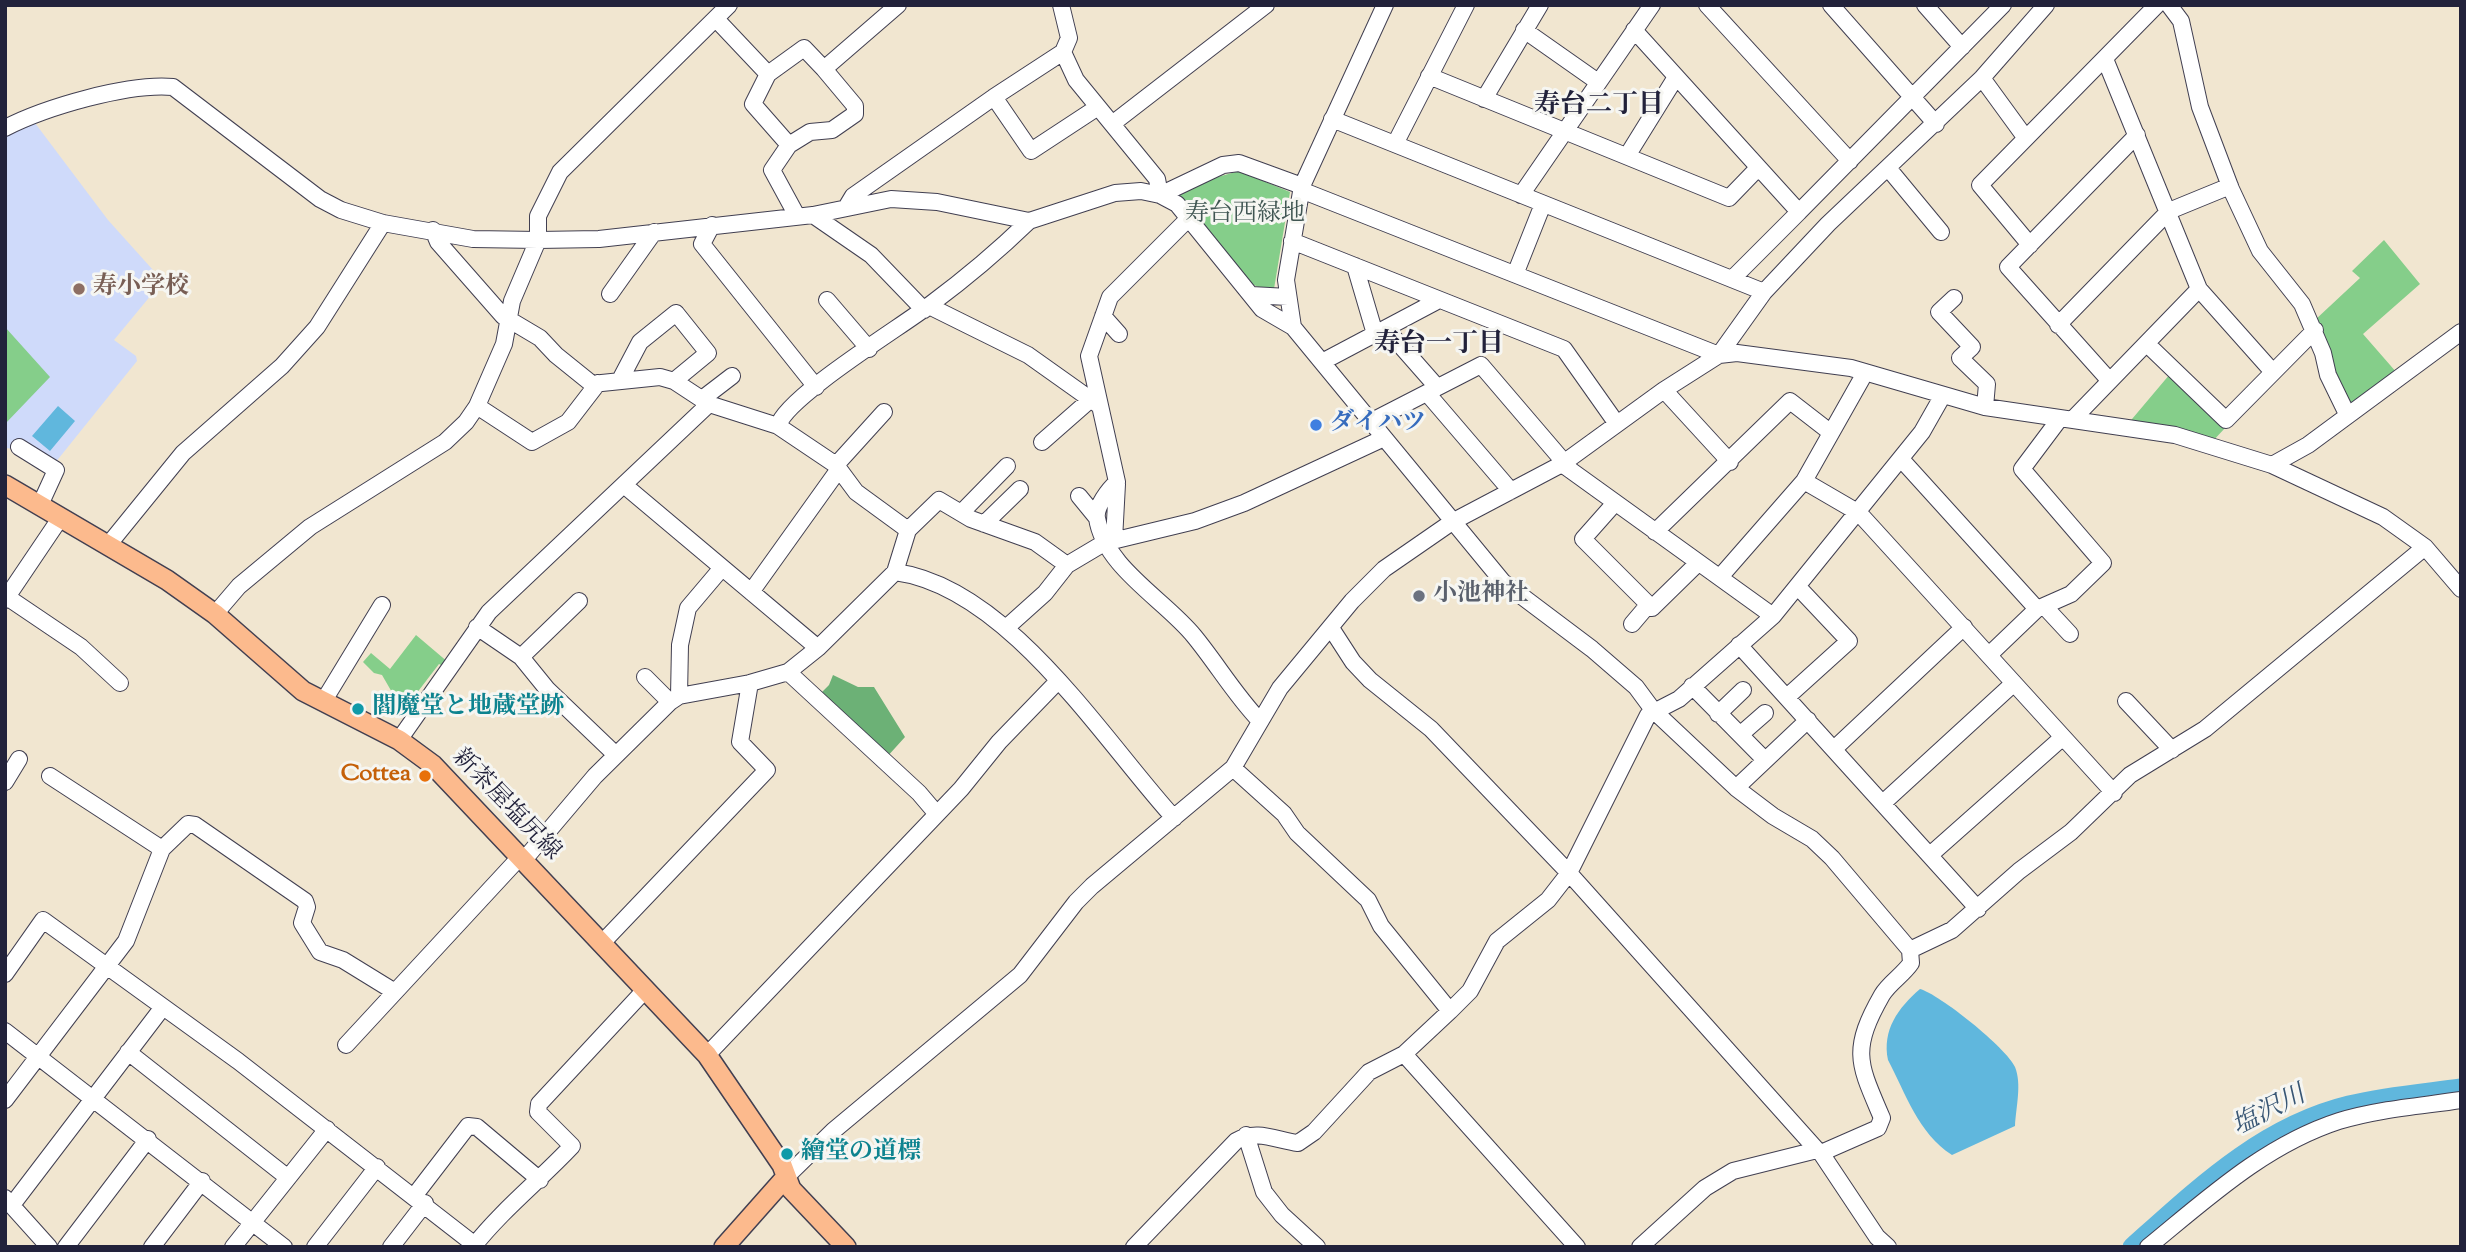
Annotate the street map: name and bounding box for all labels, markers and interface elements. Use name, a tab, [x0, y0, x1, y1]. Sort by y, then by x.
district label: 寿台二丁目	[1534, 92, 1664, 124]
park label: 寿台西緑地	[1185, 202, 1305, 230]
place label: 寿小学校	[93, 275, 189, 303]
marker: 寿小学校	[71, 281, 87, 297]
district label: 寿台一丁目	[1374, 331, 1504, 363]
place label: ダイハツ	[1330, 411, 1426, 439]
marker: ダイハツ	[1308, 417, 1324, 433]
place label: 小池神社	[1433, 582, 1529, 610]
marker: 小池神社	[1411, 588, 1427, 604]
place label: 閻魔堂と地蔵堂跡	[372, 695, 564, 723]
marker: 閻魔堂と地蔵堂跡	[350, 701, 366, 717]
street label: 新茶屋塩尻線	[445, 744, 565, 868]
place label: Cottea	[341, 762, 411, 790]
marker: Cottea	[417, 768, 433, 784]
water label: 塩沢川	[2228, 1081, 2312, 1145]
place label: 繪堂の道標	[801, 1140, 921, 1168]
marker: 繪堂の道標	[779, 1146, 795, 1162]

